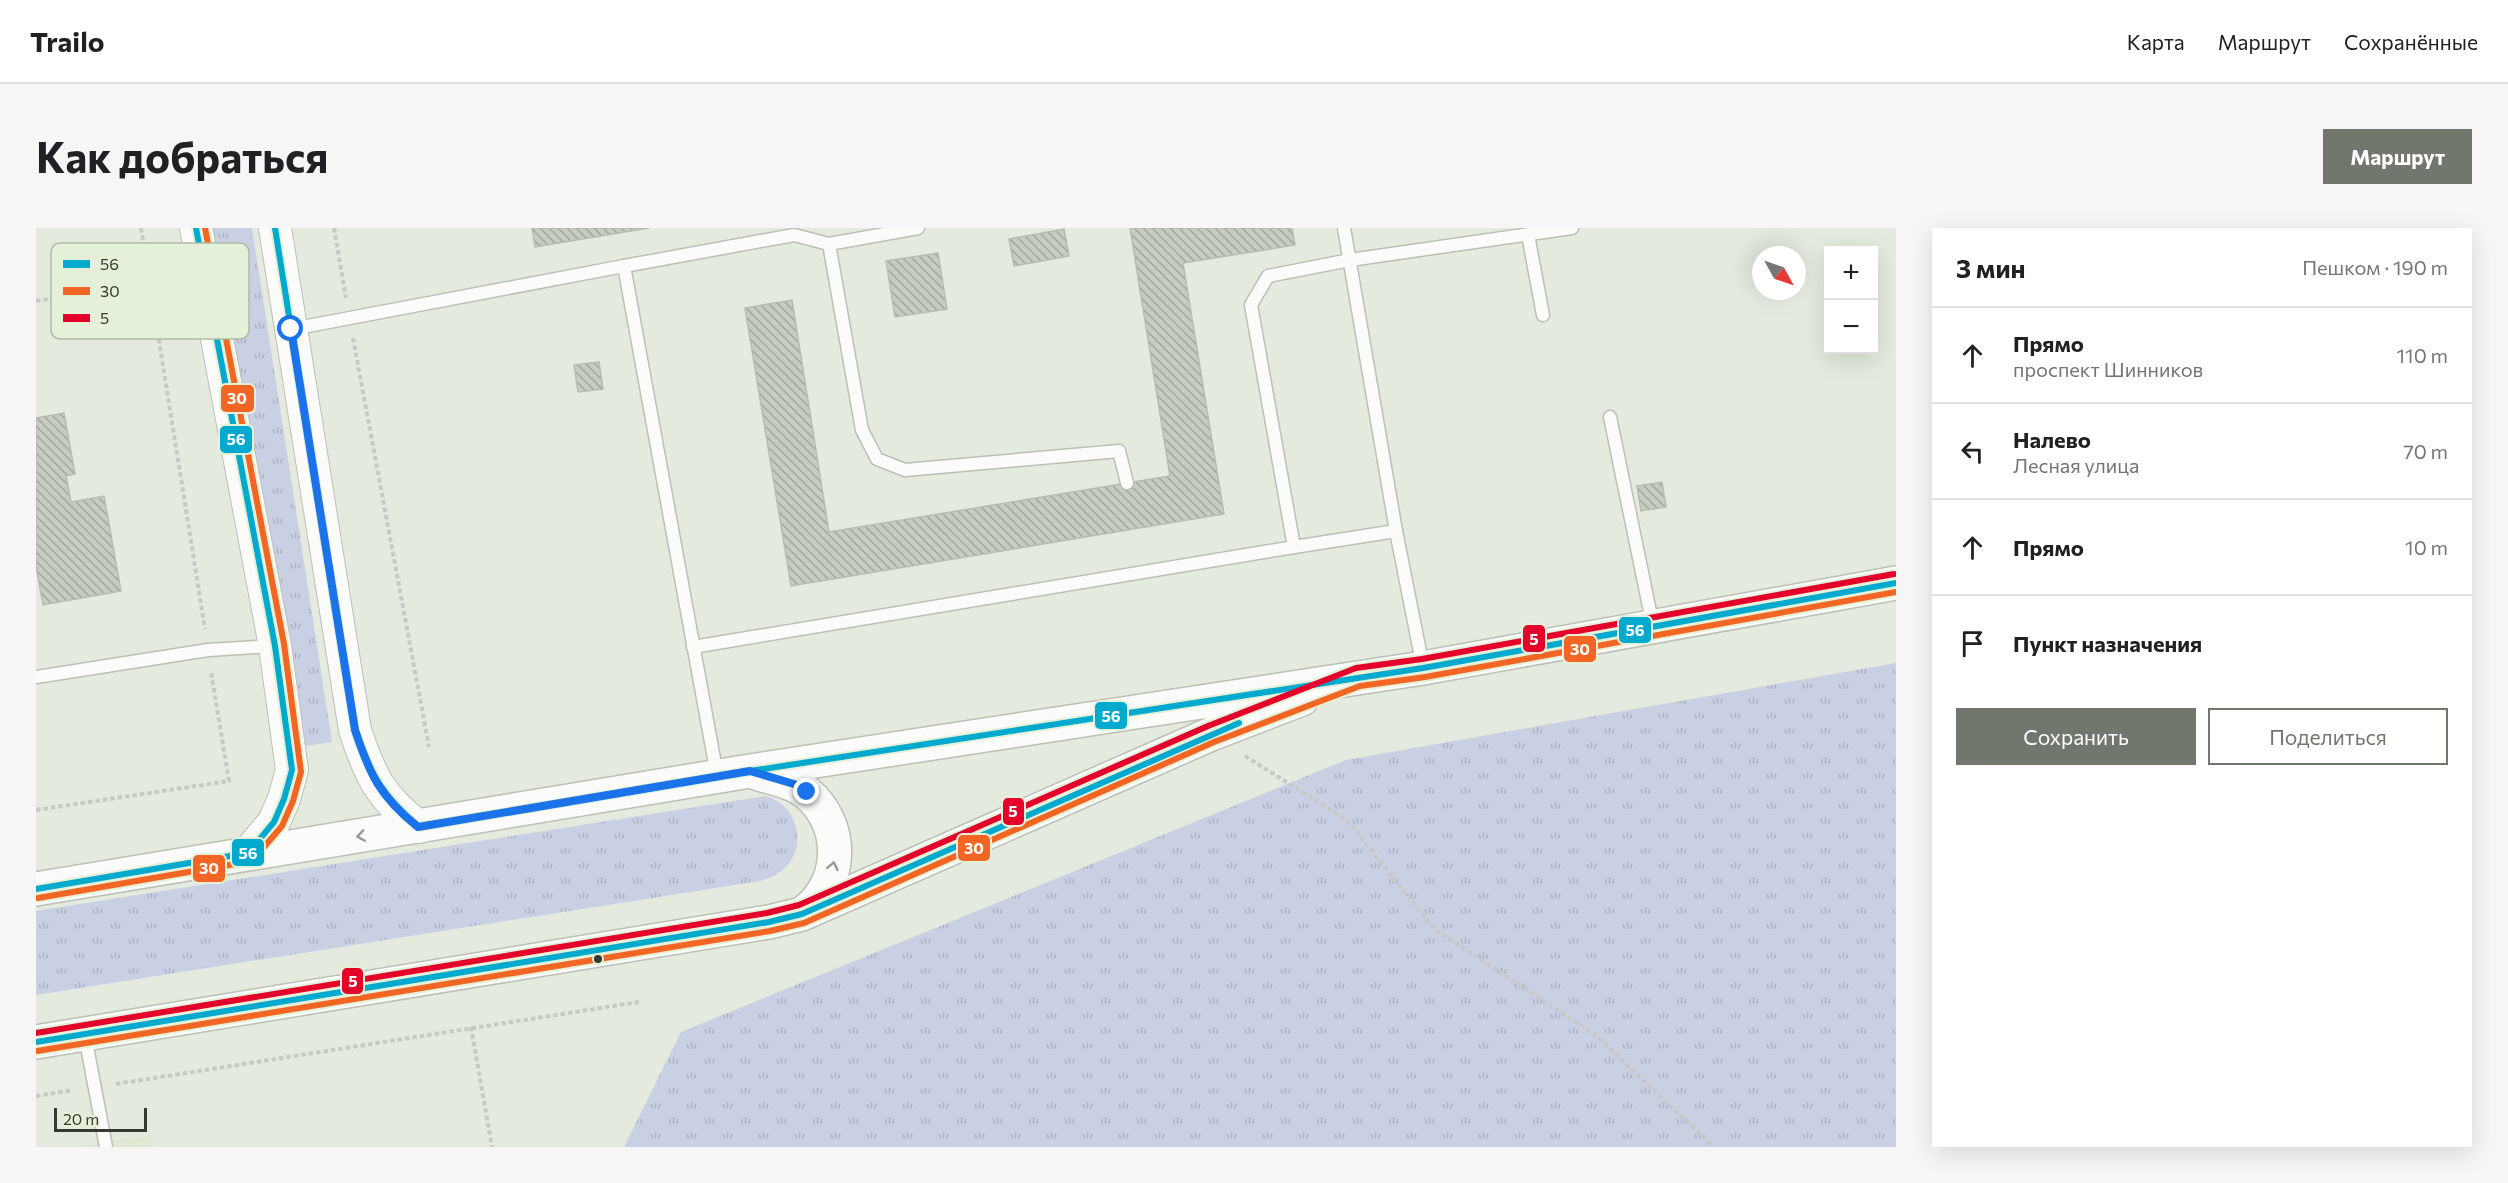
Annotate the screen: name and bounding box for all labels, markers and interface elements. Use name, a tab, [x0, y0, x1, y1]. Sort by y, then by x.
text: Trailo	[30, 24, 105, 58]
text: Карта	[2127, 29, 2185, 54]
text: Маршрут	[2218, 29, 2311, 54]
text: Сохранённые	[2344, 29, 2478, 54]
button: Маршрут	[2323, 129, 2472, 184]
text: Как добраться	[36, 130, 328, 182]
legend	[51, 243, 249, 339]
north arrow	[1752, 246, 1806, 300]
map controls	[1824, 246, 1878, 354]
button: +	[1824, 246, 1878, 300]
text: 3 мин	[1956, 252, 2026, 283]
text: 56	[100, 254, 119, 273]
text: Пешком · 190 m	[2302, 255, 2448, 279]
text: 30	[100, 281, 120, 300]
button: −	[1824, 300, 1878, 354]
text: 5	[100, 308, 109, 327]
route start	[277, 315, 303, 341]
text: Прямо	[2013, 330, 2084, 357]
icon: ahead	[1956, 339, 1989, 372]
text: 110 m	[2397, 343, 2448, 367]
text: проспект Шинников	[2013, 357, 2203, 381]
line badge: 30	[220, 384, 255, 413]
text: 30	[227, 388, 247, 407]
line badge: 56	[219, 425, 253, 454]
text: Налево	[2013, 426, 2091, 453]
text: 56	[226, 429, 246, 448]
icon: left	[1956, 435, 1989, 468]
text: 70 m	[2403, 439, 2448, 463]
text: Лесная улица	[2013, 453, 2139, 477]
icon: ahead	[1956, 531, 1989, 564]
text: Прямо	[2013, 534, 2084, 561]
text: 10 m	[2405, 535, 2448, 559]
line badge: 56	[1618, 616, 1652, 644]
text: 56	[1625, 620, 1645, 639]
line badge: 5	[1522, 624, 1546, 653]
icon: arrive	[1956, 627, 1989, 660]
text: 5	[1529, 629, 1539, 648]
text: Пункт назначения	[2013, 630, 2202, 657]
line badge: 30	[1563, 635, 1597, 663]
text: 30	[1570, 639, 1590, 658]
line badge: 56	[1094, 701, 1128, 730]
text: 56	[1101, 706, 1121, 725]
button: Сохранить	[1956, 708, 2196, 765]
button: Поделиться	[2208, 708, 2448, 765]
route end	[793, 778, 819, 804]
line badge: 5	[1002, 797, 1025, 826]
text: 5	[1008, 801, 1018, 820]
one-way arrow	[356, 829, 365, 841]
line badge: 30	[957, 834, 991, 862]
line badge: 56	[231, 838, 265, 867]
text: 30	[964, 838, 984, 857]
text: 56	[238, 843, 258, 862]
line badge: 30	[192, 854, 226, 883]
text: 30	[199, 858, 219, 877]
one-way arrow	[826, 861, 839, 871]
unlabelled marker	[592, 953, 604, 965]
line badge: 5	[341, 967, 364, 995]
text: 5	[348, 971, 358, 990]
scale bar	[54, 1105, 147, 1132]
text: 20 m	[63, 1109, 99, 1128]

